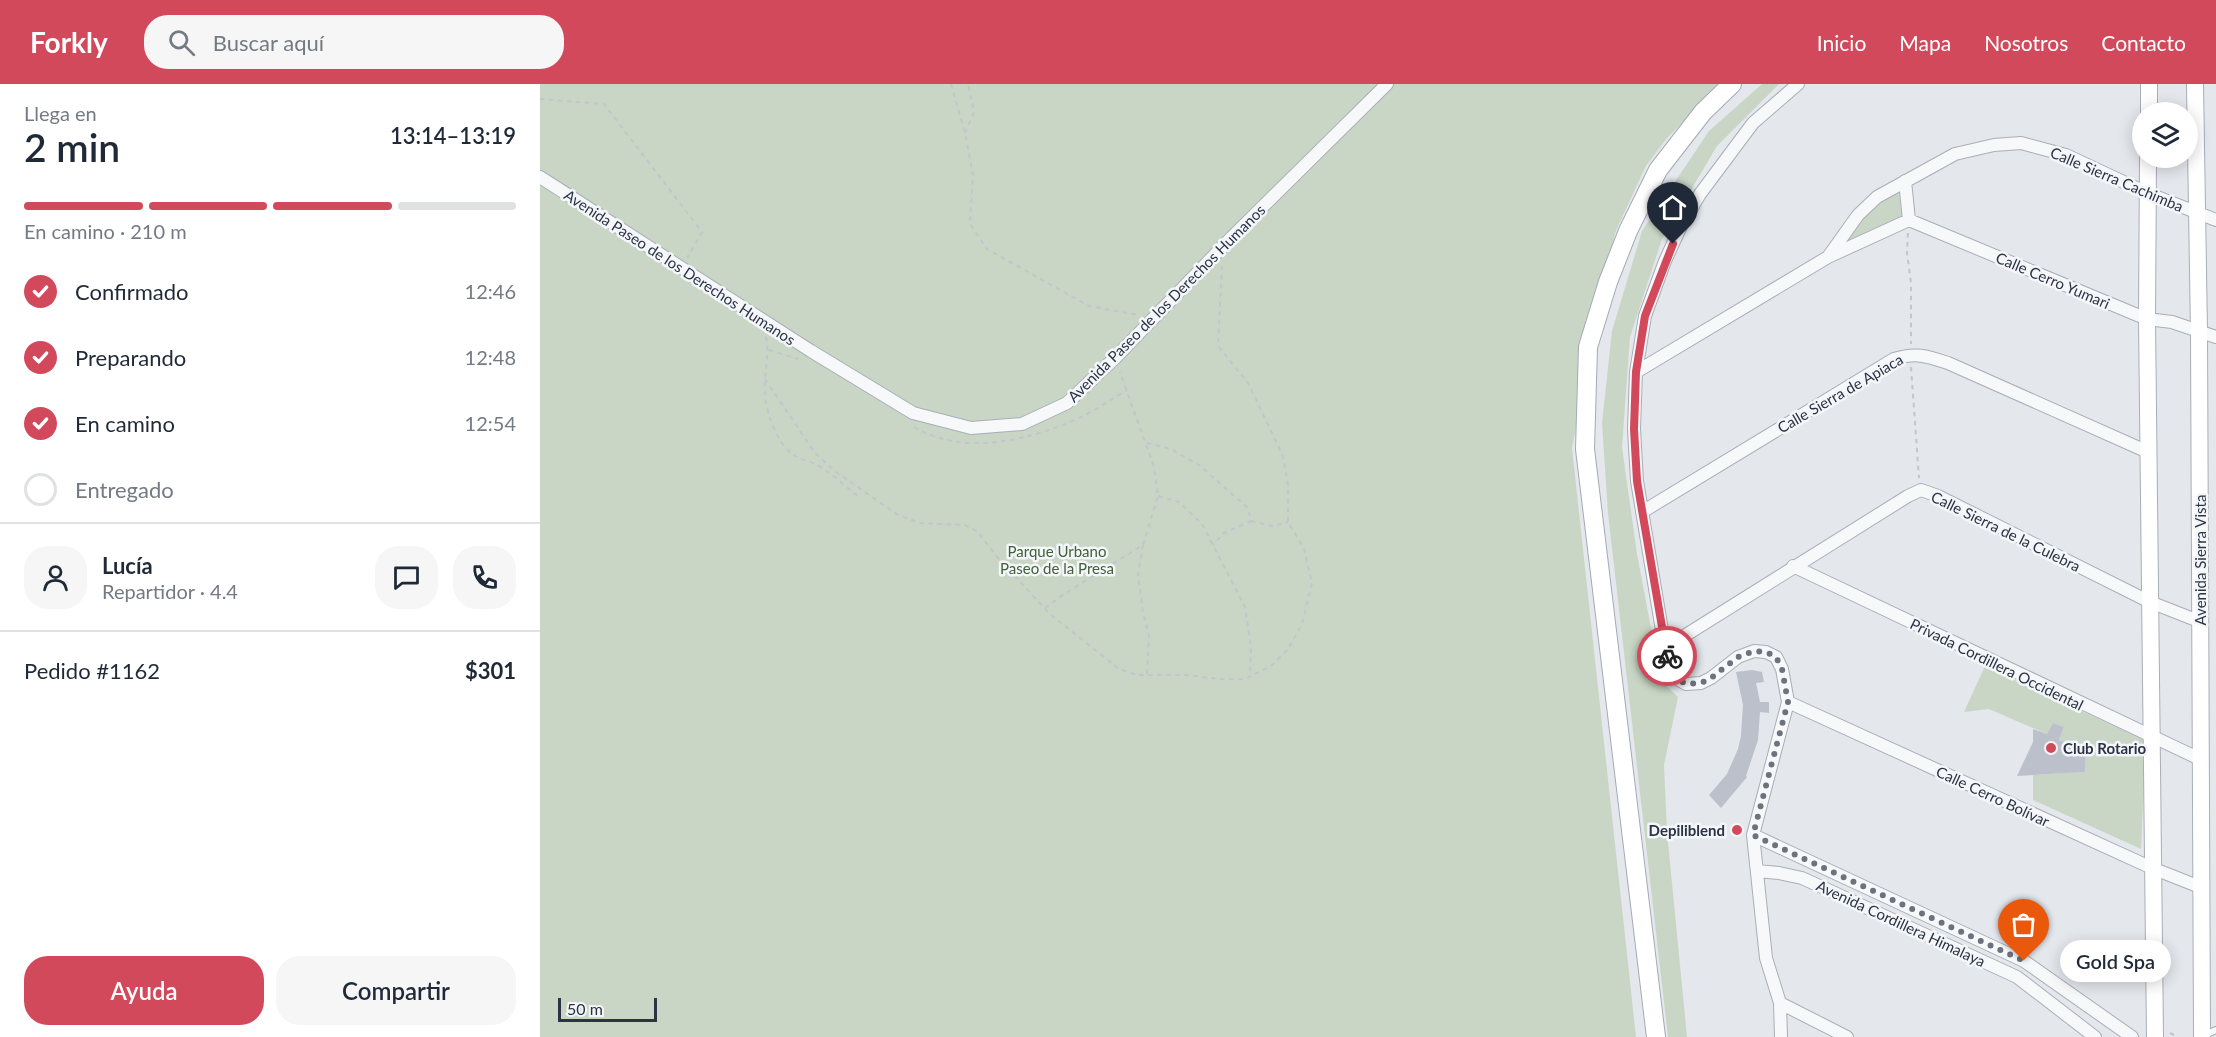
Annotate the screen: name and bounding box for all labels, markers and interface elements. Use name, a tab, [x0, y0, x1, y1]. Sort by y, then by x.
search box	[144, 15, 564, 69]
text: Forkly	[30, 25, 108, 59]
icon: search	[165, 26, 198, 59]
text: Buscar aquí	[213, 29, 324, 56]
text: Inicio	[1817, 30, 1866, 55]
text: Mapa	[1899, 30, 1951, 55]
text: Nosotros	[1984, 30, 2068, 55]
text: Contacto	[2101, 30, 2186, 55]
text: Llega en	[24, 101, 97, 125]
map controls	[2132, 102, 2198, 168]
button: layers	[2132, 102, 2198, 168]
text: 13:14–13:19	[390, 122, 516, 149]
text: 2 min	[24, 124, 120, 170]
street label: Calle Sierra Cachimba	[2048, 143, 2186, 215]
pin	[1647, 182, 1698, 244]
street label: Avenida Paseo de los Derechos Humanos	[561, 185, 799, 349]
icon: home	[1656, 191, 1689, 224]
street label: Avenida Paseo de los Derechos Humanos	[1064, 201, 1268, 405]
text: En camino · 210 m	[24, 219, 187, 243]
street label: Calle Cerro Yumari	[1993, 248, 2113, 312]
icon: check	[24, 275, 57, 308]
text: Confirmado	[75, 278, 188, 305]
text: 12:46	[465, 279, 516, 303]
icon: check	[24, 341, 57, 374]
text: Preparando	[75, 344, 186, 371]
text: 12:48	[465, 345, 516, 369]
street label: Calle Sierra de Apiaca	[1774, 350, 1906, 436]
icon: check	[24, 407, 57, 440]
text: En camino	[75, 410, 175, 437]
text: 12:54	[465, 411, 516, 435]
text: Entregado	[75, 476, 174, 503]
street label: Calle Sierra de la Culebra	[1928, 487, 2084, 575]
street label: Avenida Sierra Vista	[2191, 495, 2209, 625]
park label: Parque Urbano Paseo de la Presa	[1000, 542, 1114, 577]
button: person	[24, 546, 87, 609]
button: chat	[375, 546, 438, 609]
button: phone	[453, 546, 516, 609]
text: Lucía	[102, 552, 153, 579]
text: Repartidor · 4.4	[102, 579, 238, 603]
street label: Privada Cordillera Occidental	[1907, 614, 2087, 714]
courier	[1637, 626, 1697, 686]
icon: bike	[1651, 640, 1684, 673]
text: Pedido #1162	[24, 657, 160, 684]
text: $301	[465, 657, 516, 684]
place label: Club Rotario	[2063, 739, 2146, 757]
marker: Club Rotario	[2044, 741, 2058, 755]
street label: Calle Cerro Bolívar	[1934, 762, 2053, 830]
place label: Depiliblend	[1649, 821, 1725, 839]
marker: Depiliblend	[1730, 823, 1744, 837]
street label: Avenida Cordillera Himalaya	[1814, 876, 1988, 970]
pin	[1998, 899, 2049, 961]
icon: bag	[2007, 908, 2040, 941]
callout: Gold Spa	[2060, 940, 2171, 982]
text: Gold Spa	[2076, 949, 2155, 973]
button: Ayuda	[24, 956, 264, 1025]
button: Compartir	[276, 956, 516, 1025]
scale bar	[558, 995, 657, 1022]
text: 50 m	[567, 999, 603, 1018]

